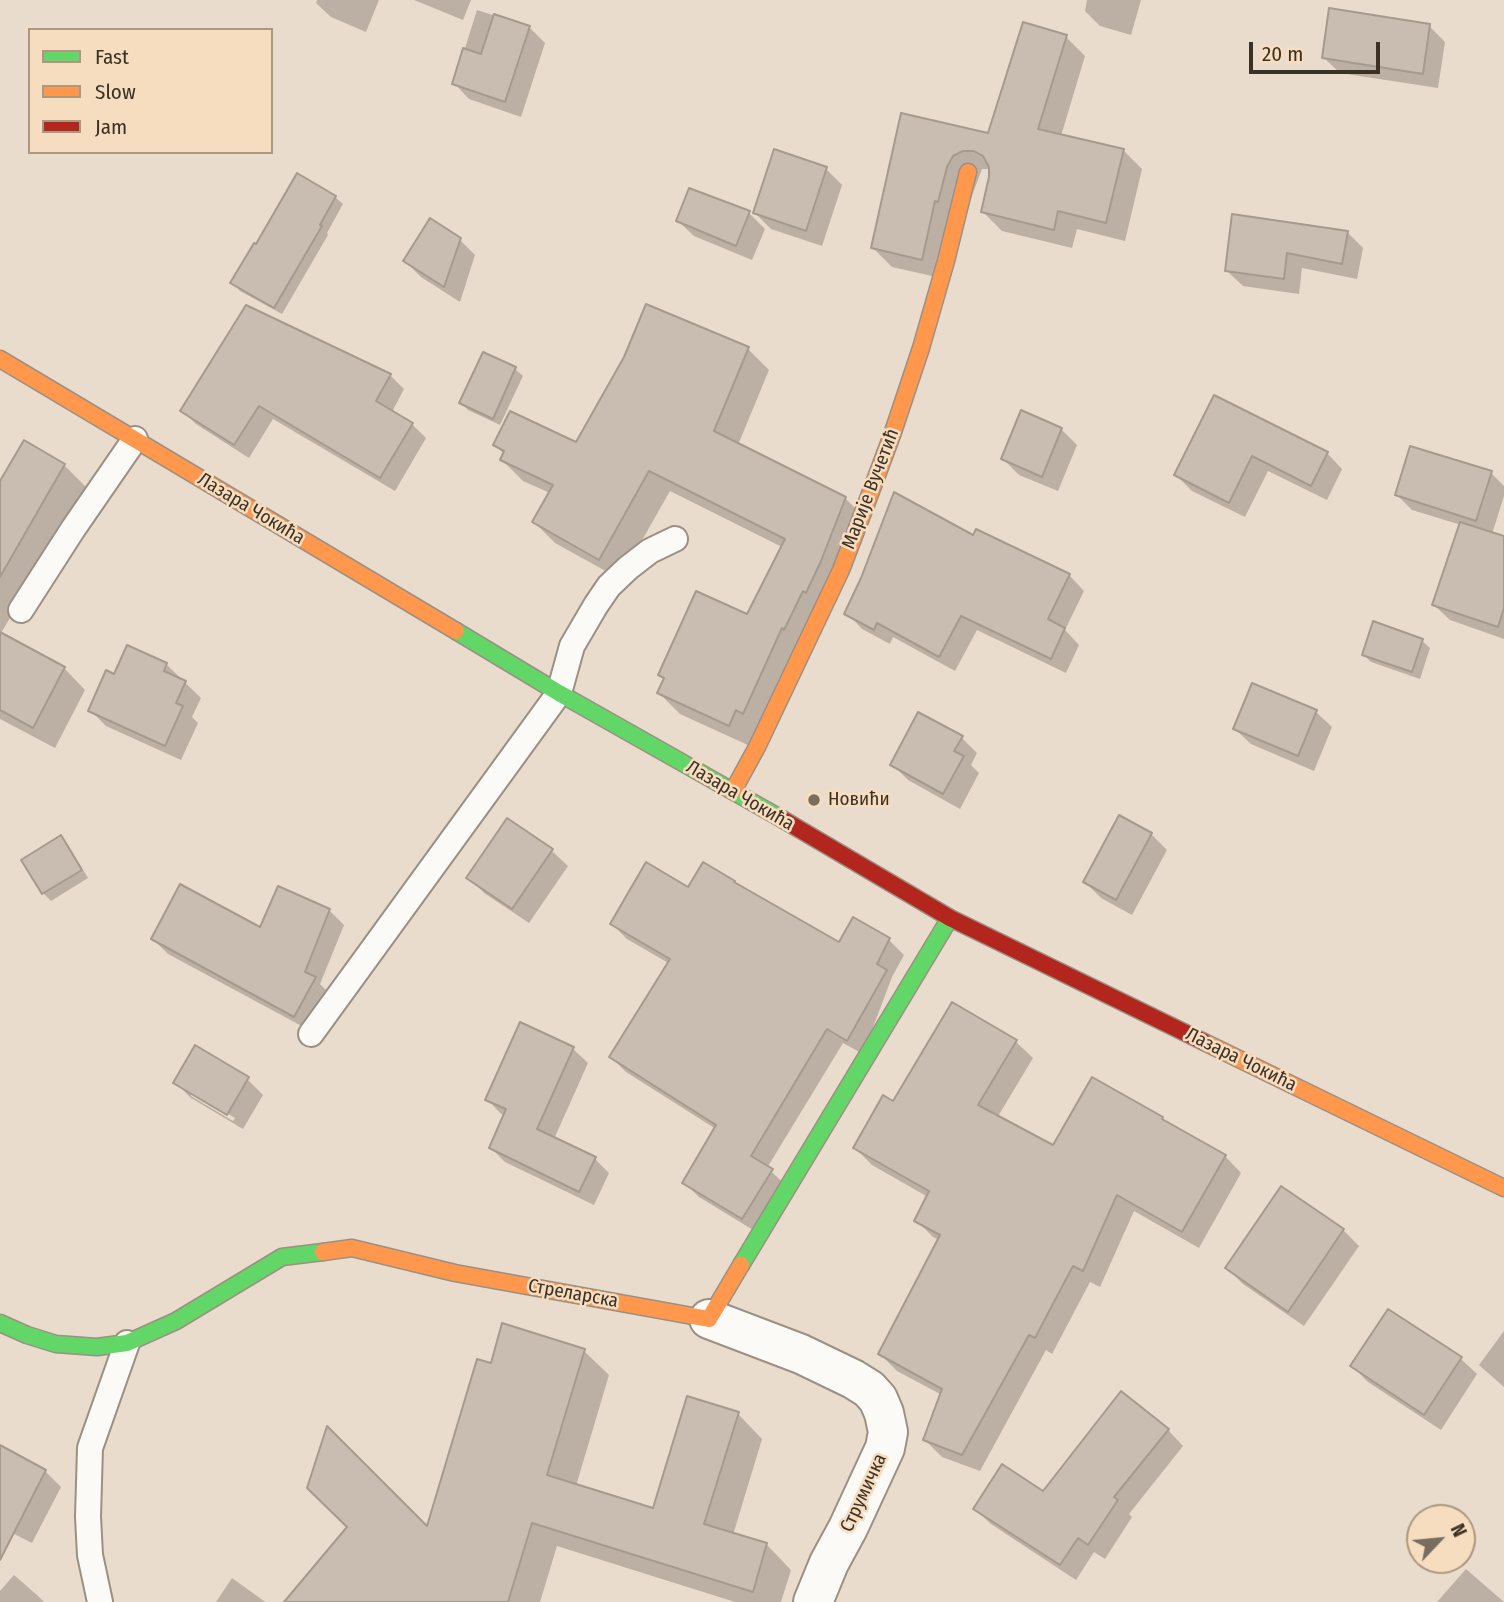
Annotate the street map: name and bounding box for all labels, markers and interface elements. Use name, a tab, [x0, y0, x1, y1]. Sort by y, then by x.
legend	[28, 28, 273, 154]
scale bar	[1252, 28, 1383, 72]
text: 20 m	[1262, 41, 1303, 67]
text: Fast	[95, 44, 129, 70]
text: Slow	[95, 79, 136, 105]
text: Jam	[95, 114, 127, 140]
street label: Марије Вучетић	[838, 426, 904, 552]
street label: Лазара Чокића	[193, 468, 309, 550]
street label: Лазара Чокића	[682, 756, 798, 836]
place label: Новићи	[828, 789, 890, 811]
marker: Новићи	[806, 792, 822, 808]
street label: Лазара Чокића	[1182, 1023, 1300, 1097]
street label: Стреларска	[526, 1275, 620, 1313]
street label: Струмичка	[836, 1450, 892, 1536]
north arrow	[1406, 1504, 1476, 1574]
text: N	[1446, 1520, 1471, 1541]

